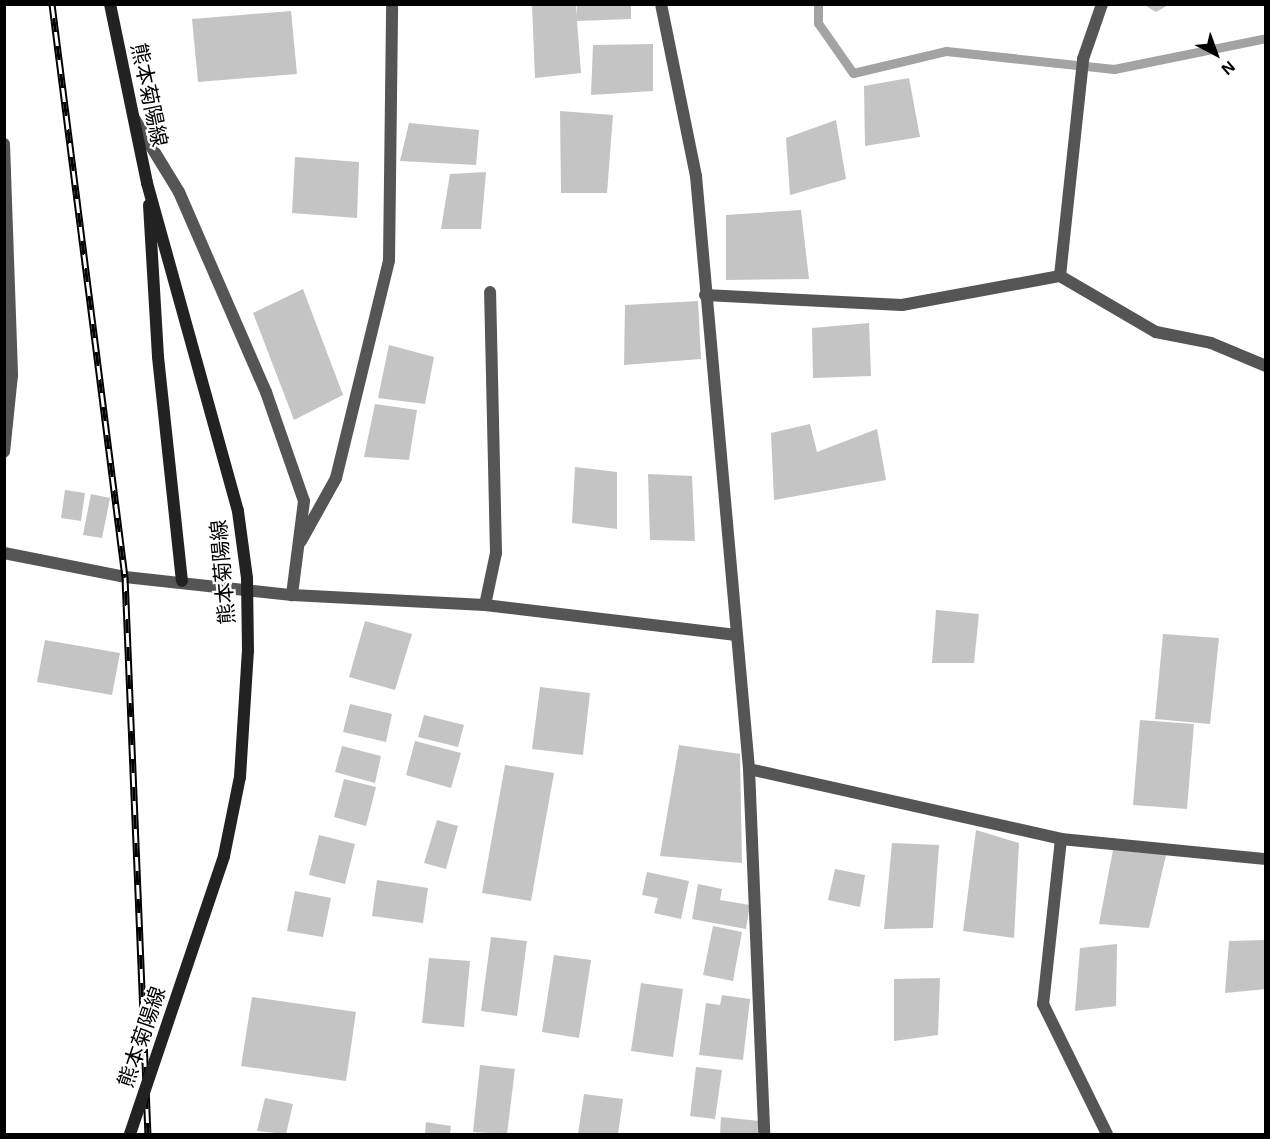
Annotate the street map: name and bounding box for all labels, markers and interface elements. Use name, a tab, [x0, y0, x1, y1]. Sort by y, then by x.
north arrow	[1186, 24, 1246, 84]
street label: 熊本菊陽線	[126, 41, 172, 149]
text: N	[1218, 58, 1238, 78]
street label: 熊本菊陽線	[206, 519, 240, 625]
street label: 熊本菊陽線	[113, 983, 171, 1091]

